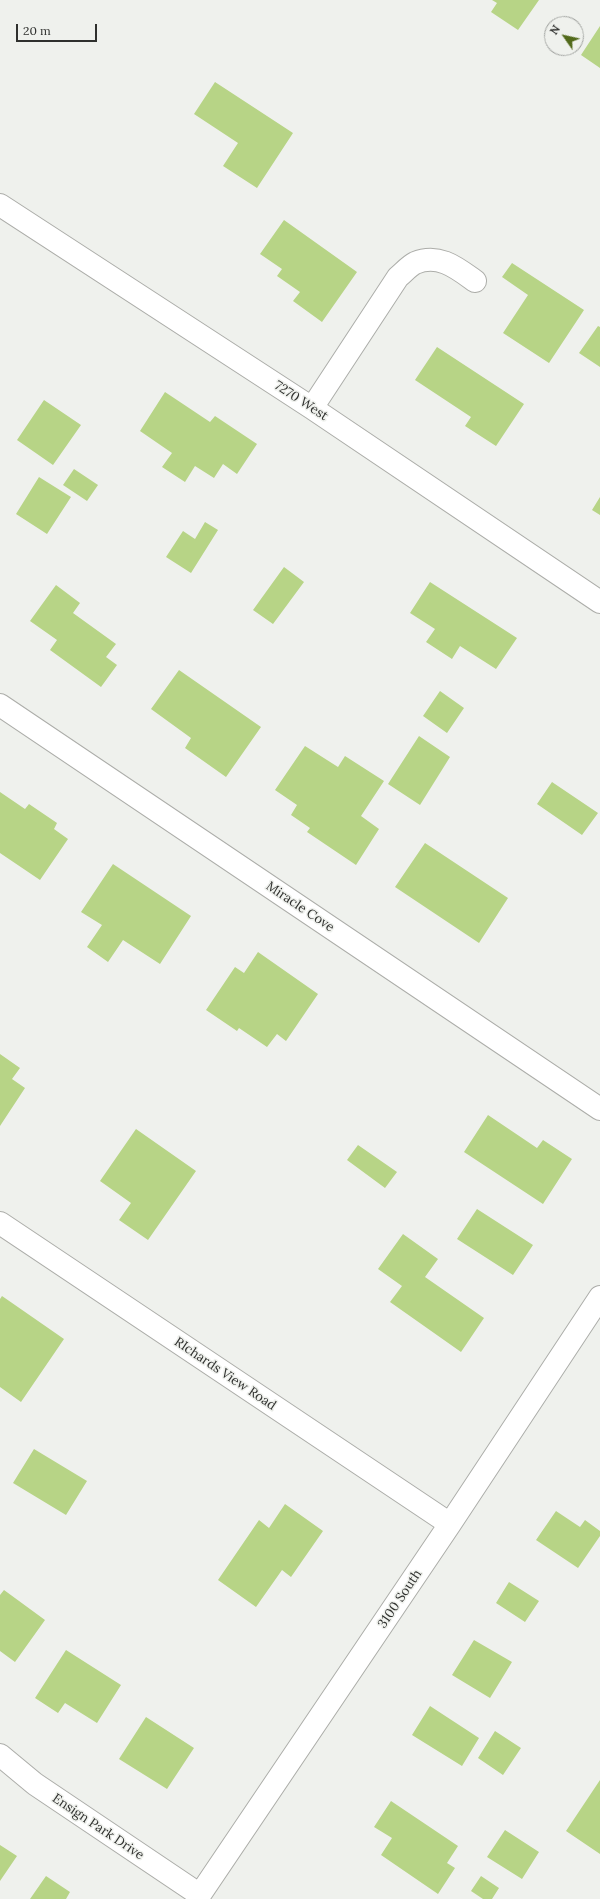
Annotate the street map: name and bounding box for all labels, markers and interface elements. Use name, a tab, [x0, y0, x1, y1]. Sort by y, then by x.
scale bar	[18, 16, 99, 42]
north arrow	[544, 16, 584, 56]
text: N	[547, 22, 563, 37]
text: 20 m	[23, 23, 51, 38]
street label: 7270 West	[271, 378, 331, 424]
street label: Miracle Cove	[263, 878, 337, 936]
street label: RIchards View Road	[171, 1334, 279, 1414]
street label: 3100 South	[375, 1567, 425, 1631]
street label: Ensign Park Drive	[49, 1791, 147, 1863]

